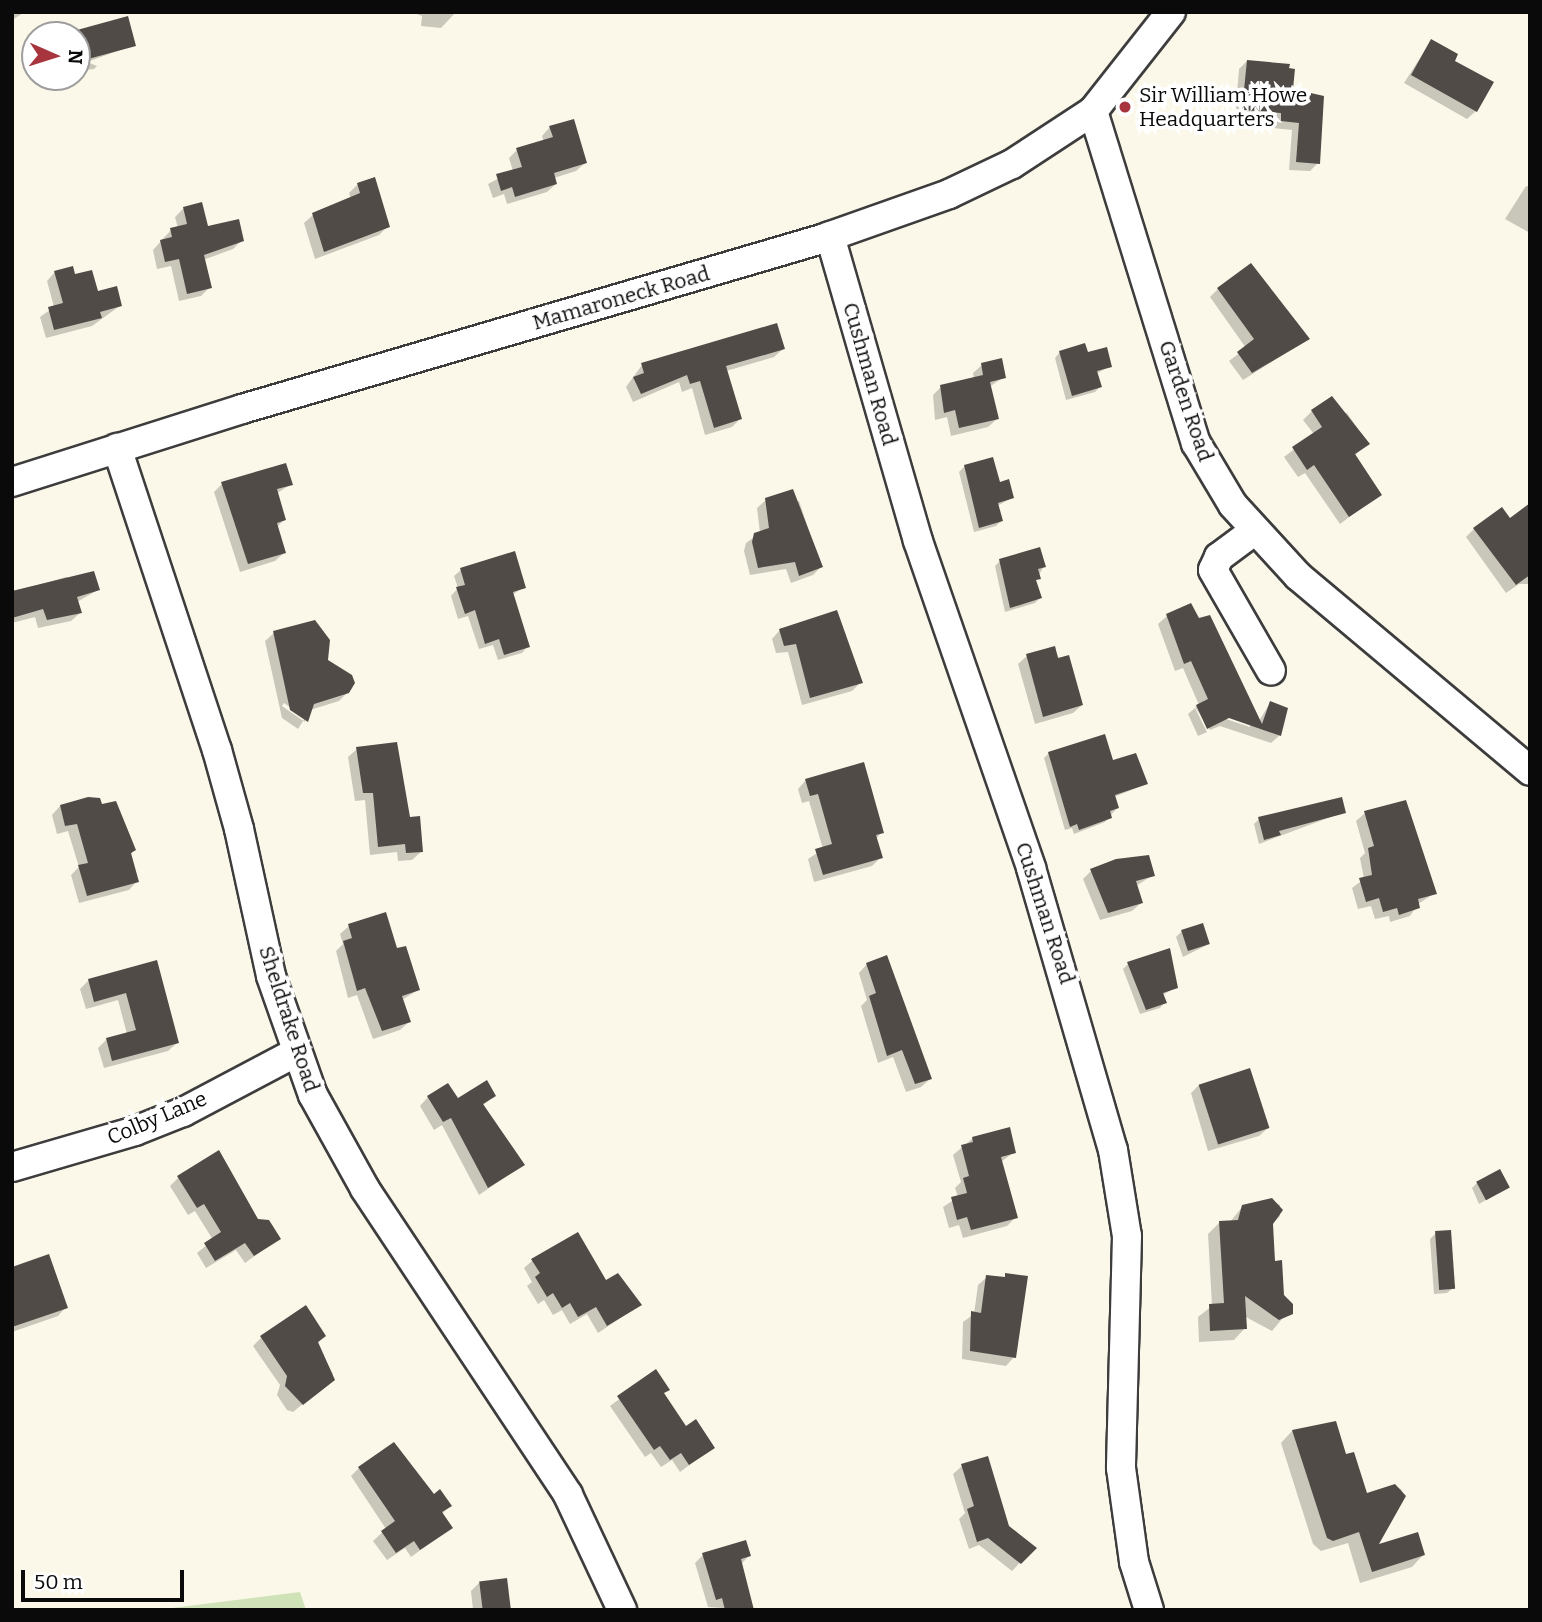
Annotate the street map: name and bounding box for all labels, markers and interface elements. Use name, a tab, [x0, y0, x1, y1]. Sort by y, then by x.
north arrow	[21, 21, 91, 91]
text: N	[64, 49, 87, 65]
place label: Sir William Howe Headquarters	[1139, 82, 1307, 132]
marker: Sir William Howe Headquarters	[1117, 99, 1133, 115]
street label: Mamaroneck Road	[530, 261, 712, 335]
street label: Cushman Road	[838, 300, 902, 448]
street label: Garden Road	[1154, 337, 1218, 465]
street label: Cushman Road	[1010, 839, 1080, 987]
street label: Sheldrake Road	[254, 943, 324, 1095]
street label: Colby Lane	[103, 1086, 211, 1150]
scale bar	[24, 1556, 187, 1600]
text: 50 m	[34, 1569, 83, 1595]

